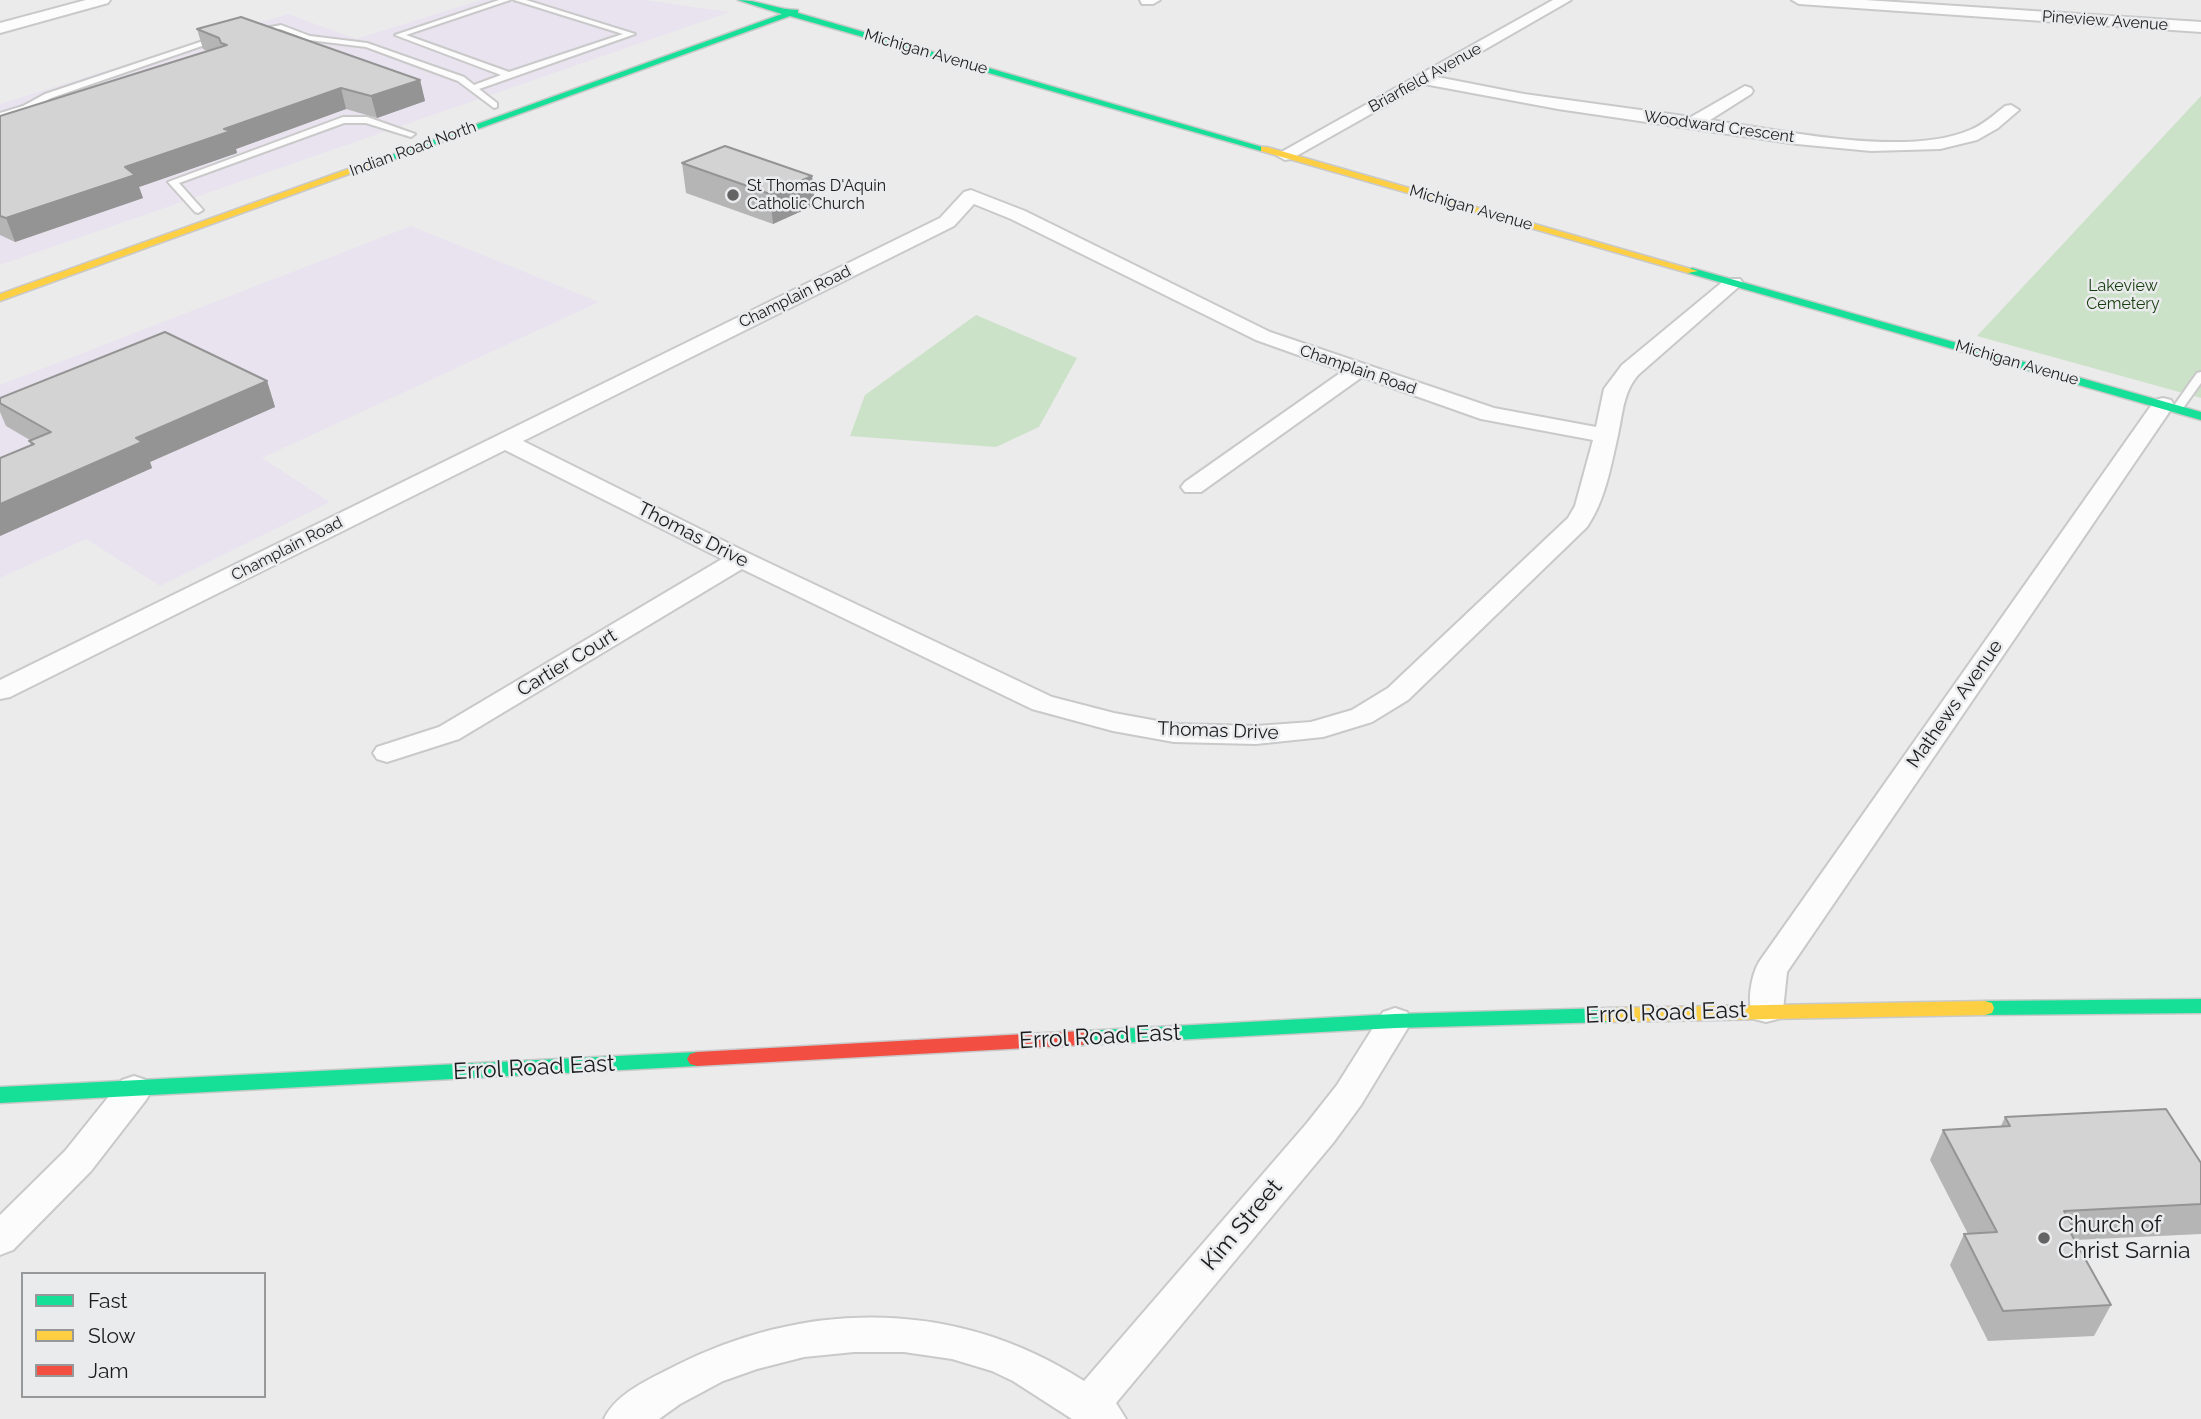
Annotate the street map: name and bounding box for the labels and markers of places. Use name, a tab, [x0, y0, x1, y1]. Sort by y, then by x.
place label: St Thomas D'Aquin Catholic Church	[747, 176, 886, 214]
marker: St Thomas D'Aquin Catholic Church	[725, 187, 741, 203]
place label: Church of Christ Sarnia	[2058, 1211, 2190, 1265]
marker: Church of Christ Sarnia	[2036, 1230, 2052, 1246]

